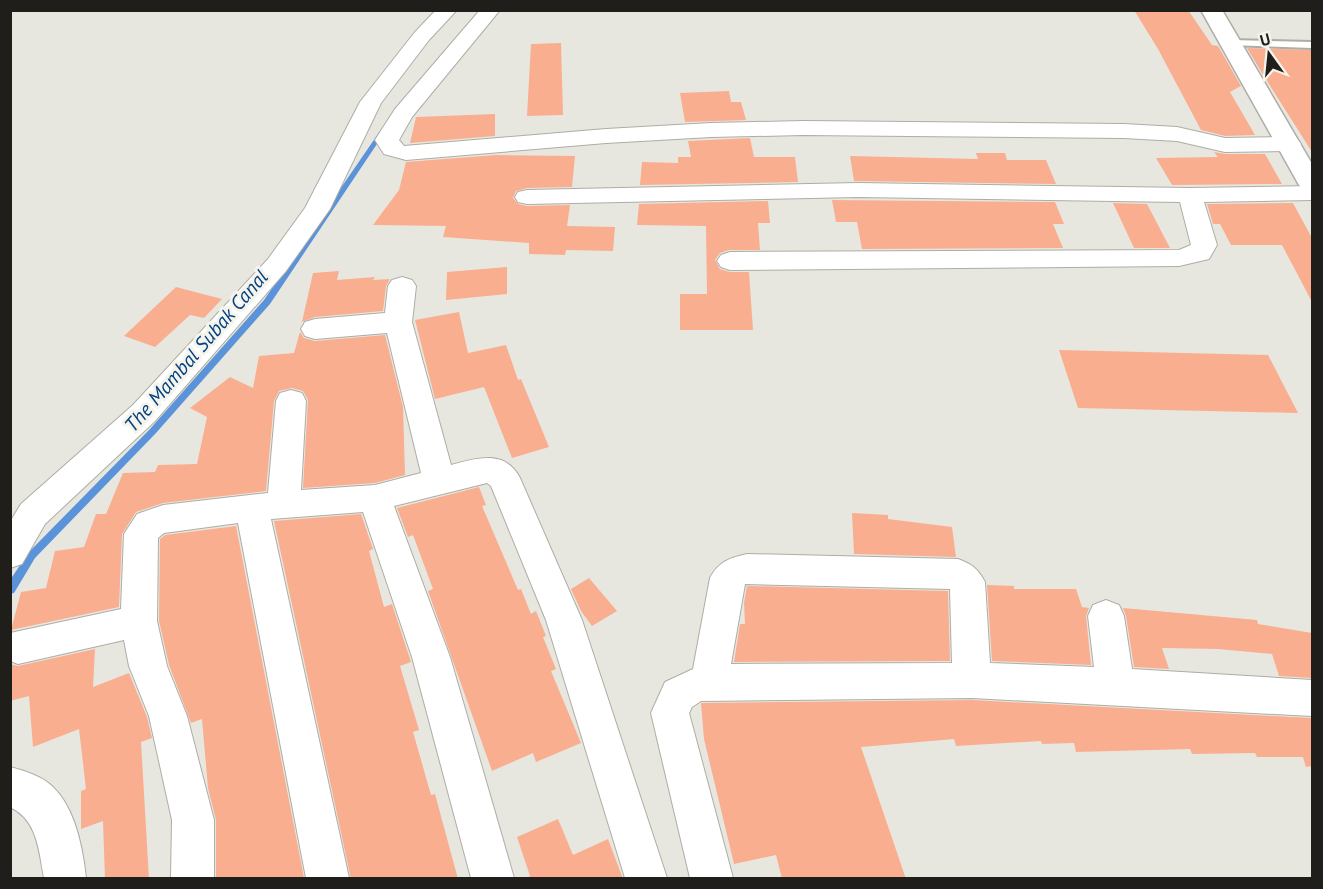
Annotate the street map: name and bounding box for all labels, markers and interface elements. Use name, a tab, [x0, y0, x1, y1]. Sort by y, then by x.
north arrow	[1239, 24, 1299, 84]
text: U	[1258, 29, 1273, 50]
water label: The Mambal Subak Canal	[118, 264, 274, 437]

